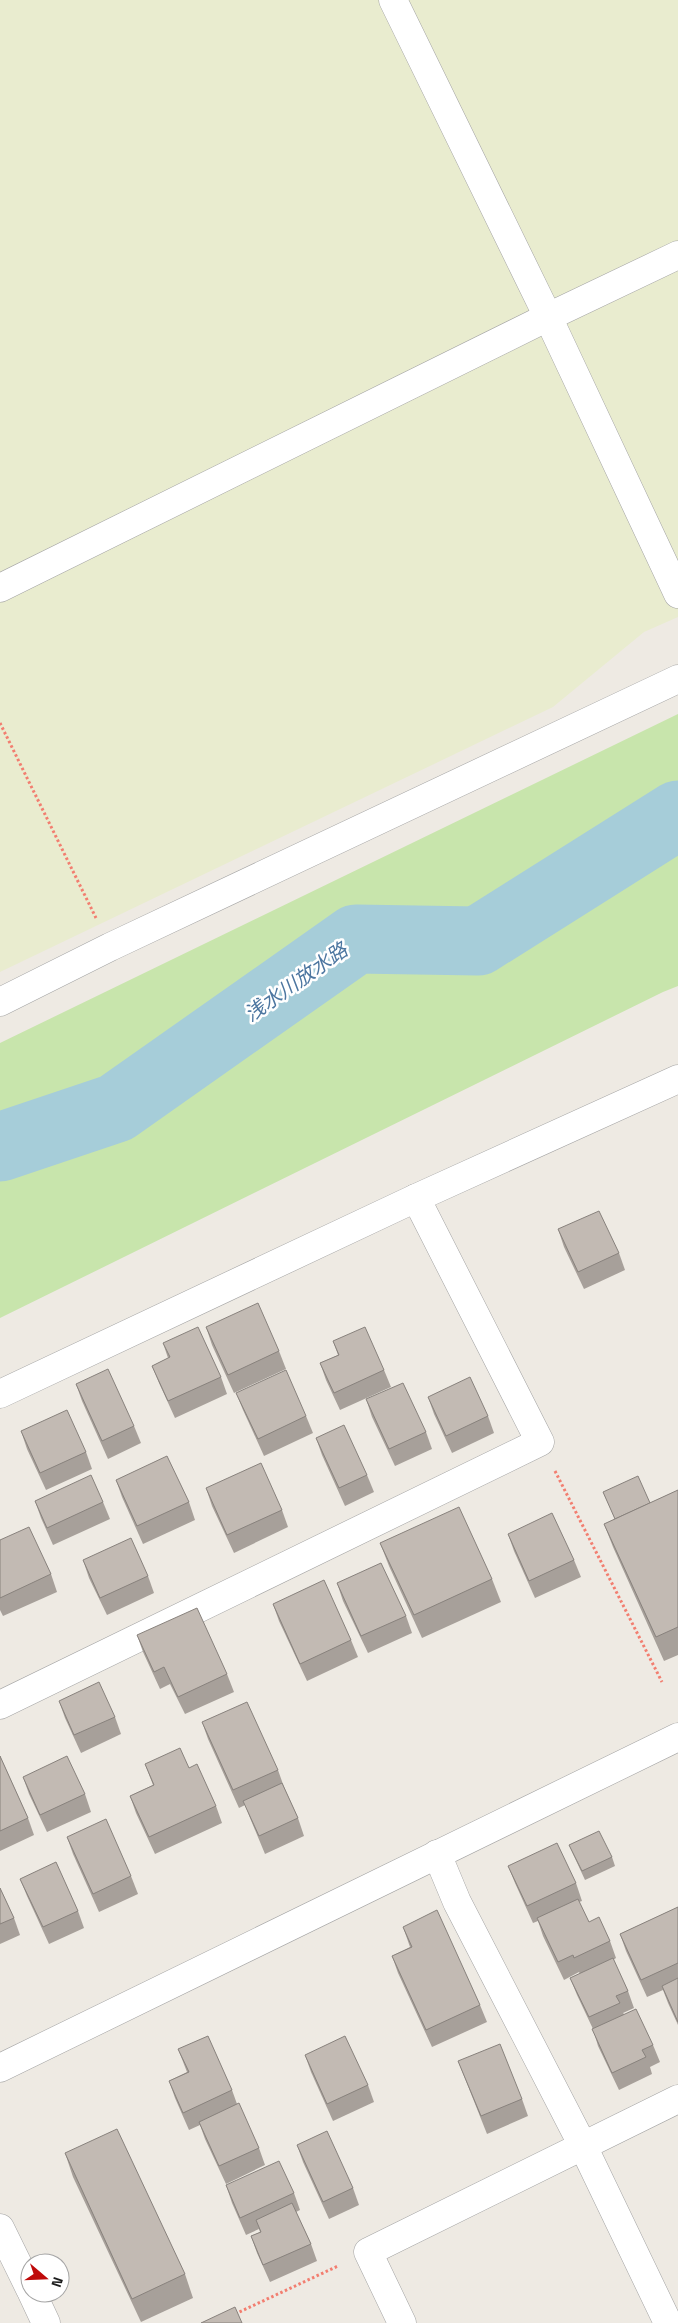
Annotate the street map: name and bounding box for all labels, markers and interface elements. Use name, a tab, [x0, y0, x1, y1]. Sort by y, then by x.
water label: 浅水川放水路	[238, 933, 355, 1029]
north arrow	[20, 2253, 70, 2303]
text: N	[46, 2274, 69, 2290]

